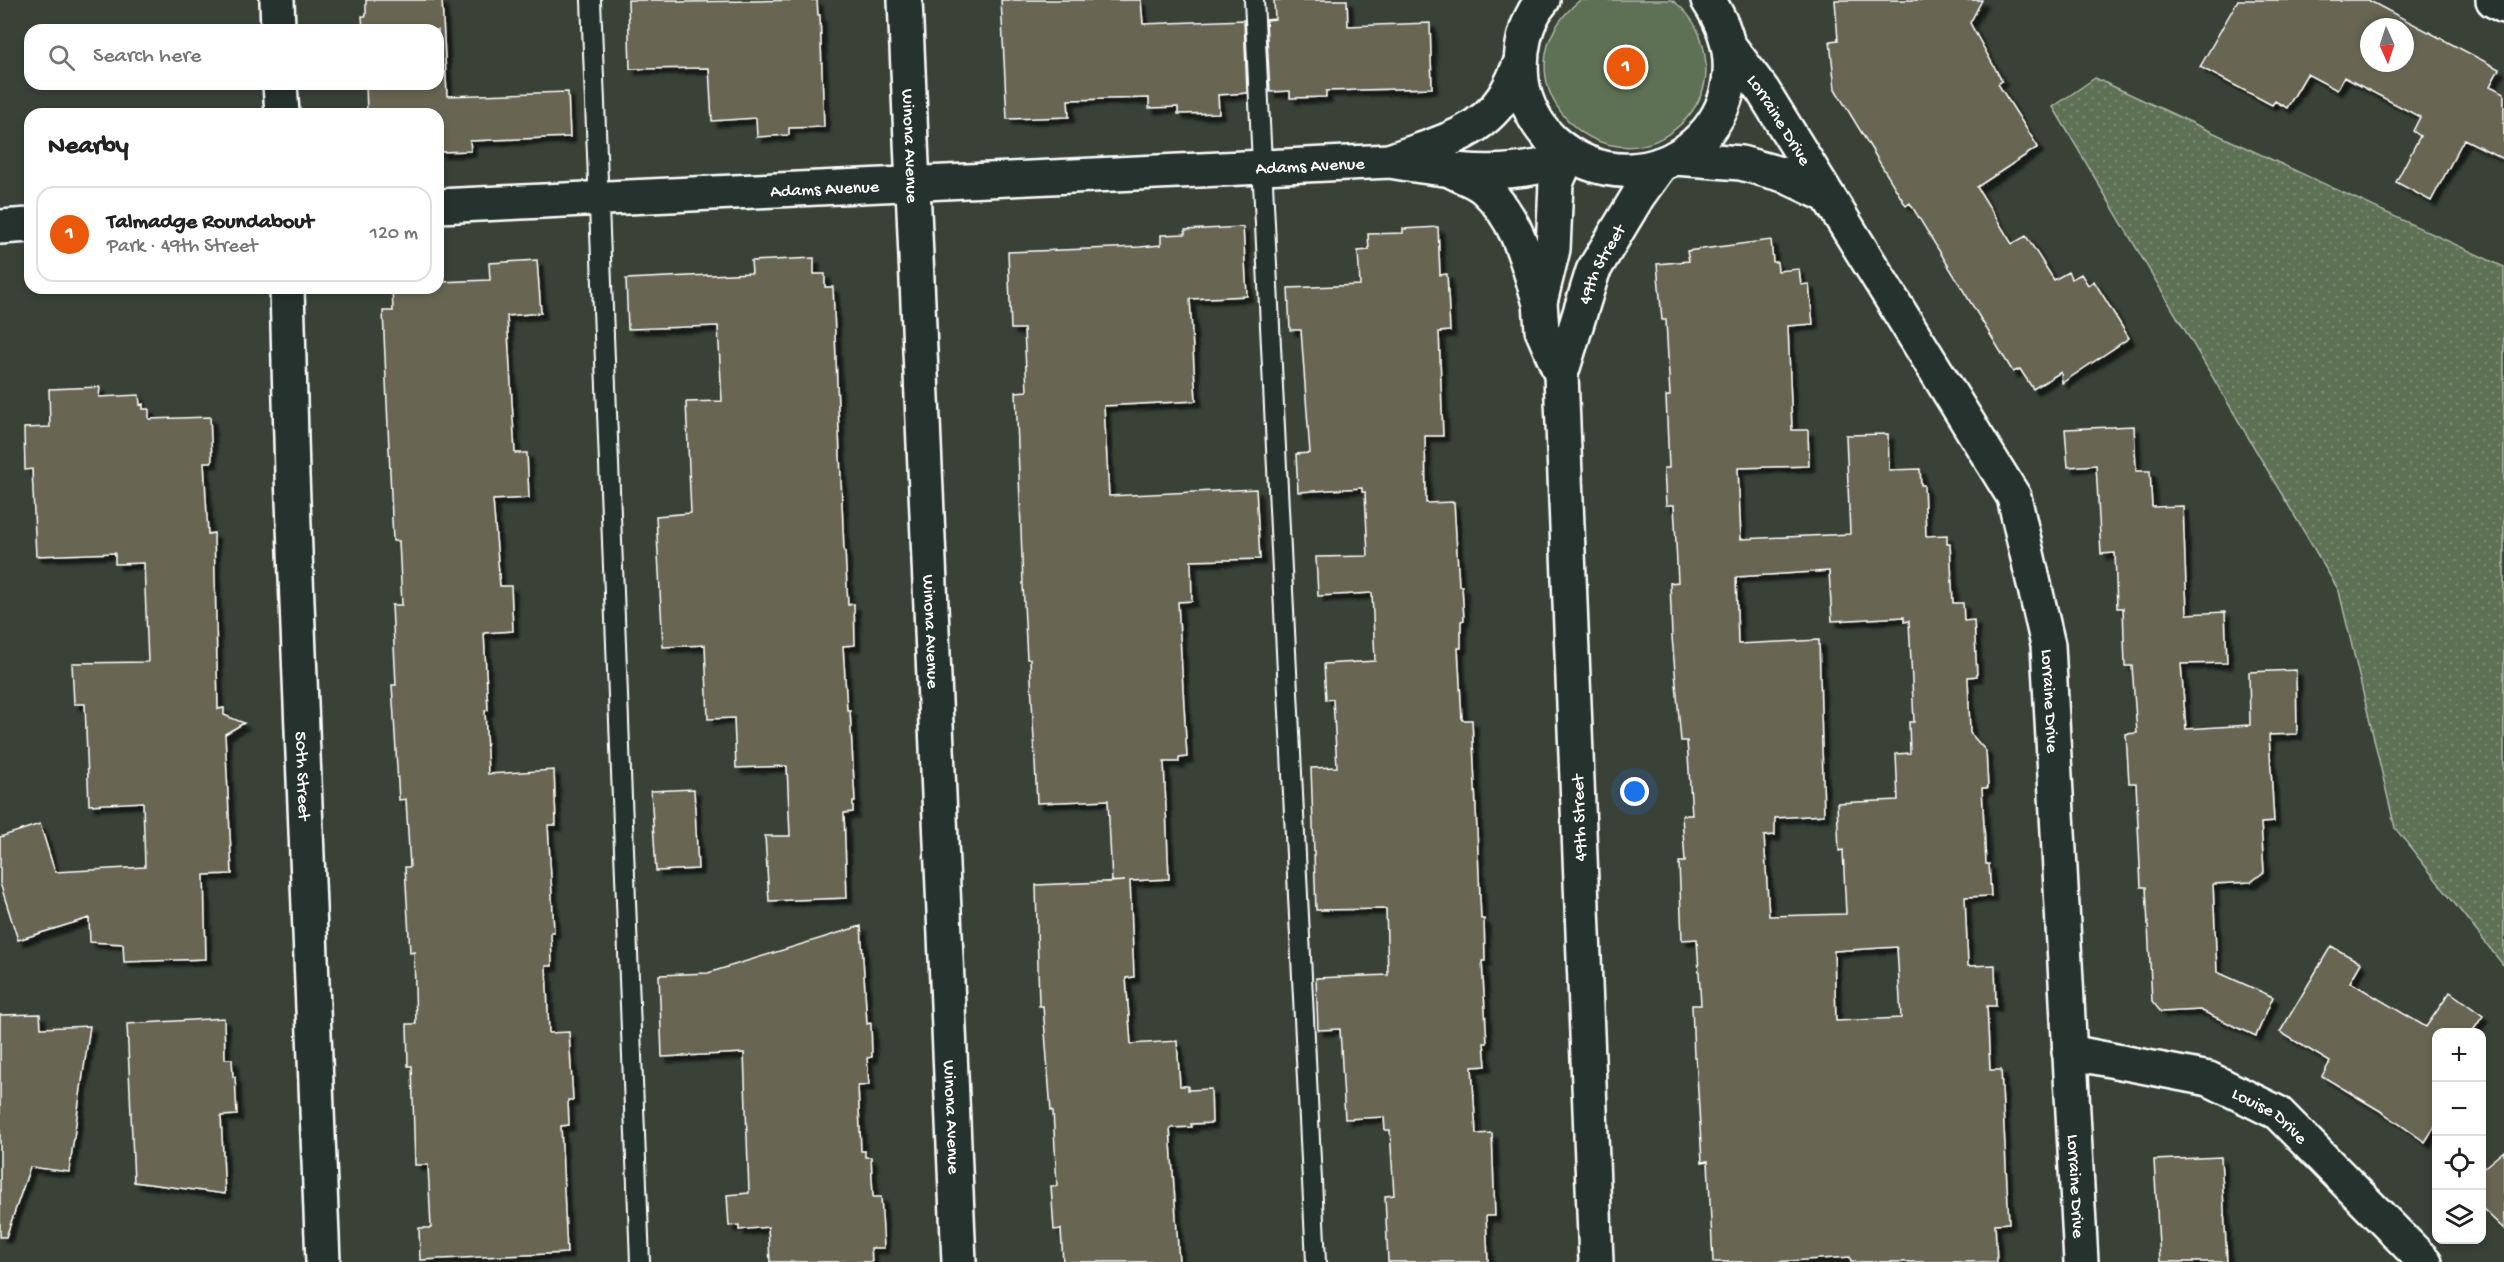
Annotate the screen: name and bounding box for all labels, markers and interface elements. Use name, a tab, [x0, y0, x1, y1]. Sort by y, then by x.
north arrow	[2360, 18, 2414, 72]
search box	[24, 24, 444, 90]
icon: search	[45, 41, 78, 74]
text: Search here	[93, 44, 201, 70]
pin: 1	[1606, 44, 1646, 90]
street label: Lorraine Drive	[1741, 71, 1815, 171]
street label: Winona Avenue	[896, 89, 922, 204]
text: Nearby	[48, 132, 129, 163]
street label: Adams Avenue	[1255, 154, 1366, 180]
street label: Adams Avenue	[770, 177, 880, 203]
text: Talmadge Roundabout	[107, 210, 314, 236]
street label: 49th Street	[1575, 220, 1632, 307]
text: 1	[65, 223, 74, 246]
text: 120 m	[370, 223, 418, 246]
text: Park · 49th Street	[107, 236, 257, 259]
street label: Winona Avenue	[917, 574, 942, 690]
street label: Lorraine Drive	[2035, 648, 2062, 754]
street label: 50th Street	[289, 731, 314, 822]
street label: 49th Street	[1568, 773, 1593, 862]
your location	[1620, 777, 1649, 806]
map controls	[2432, 1028, 2486, 1244]
button: +	[2432, 1028, 2486, 1082]
street label: Winona Avenue	[937, 1060, 963, 1175]
button: −	[2432, 1082, 2486, 1136]
street label: Louise Drive	[2228, 1084, 2311, 1150]
street label: Lorraine Drive	[2061, 1134, 2088, 1239]
button: locate	[2432, 1136, 2486, 1190]
button: layers	[2432, 1190, 2486, 1244]

